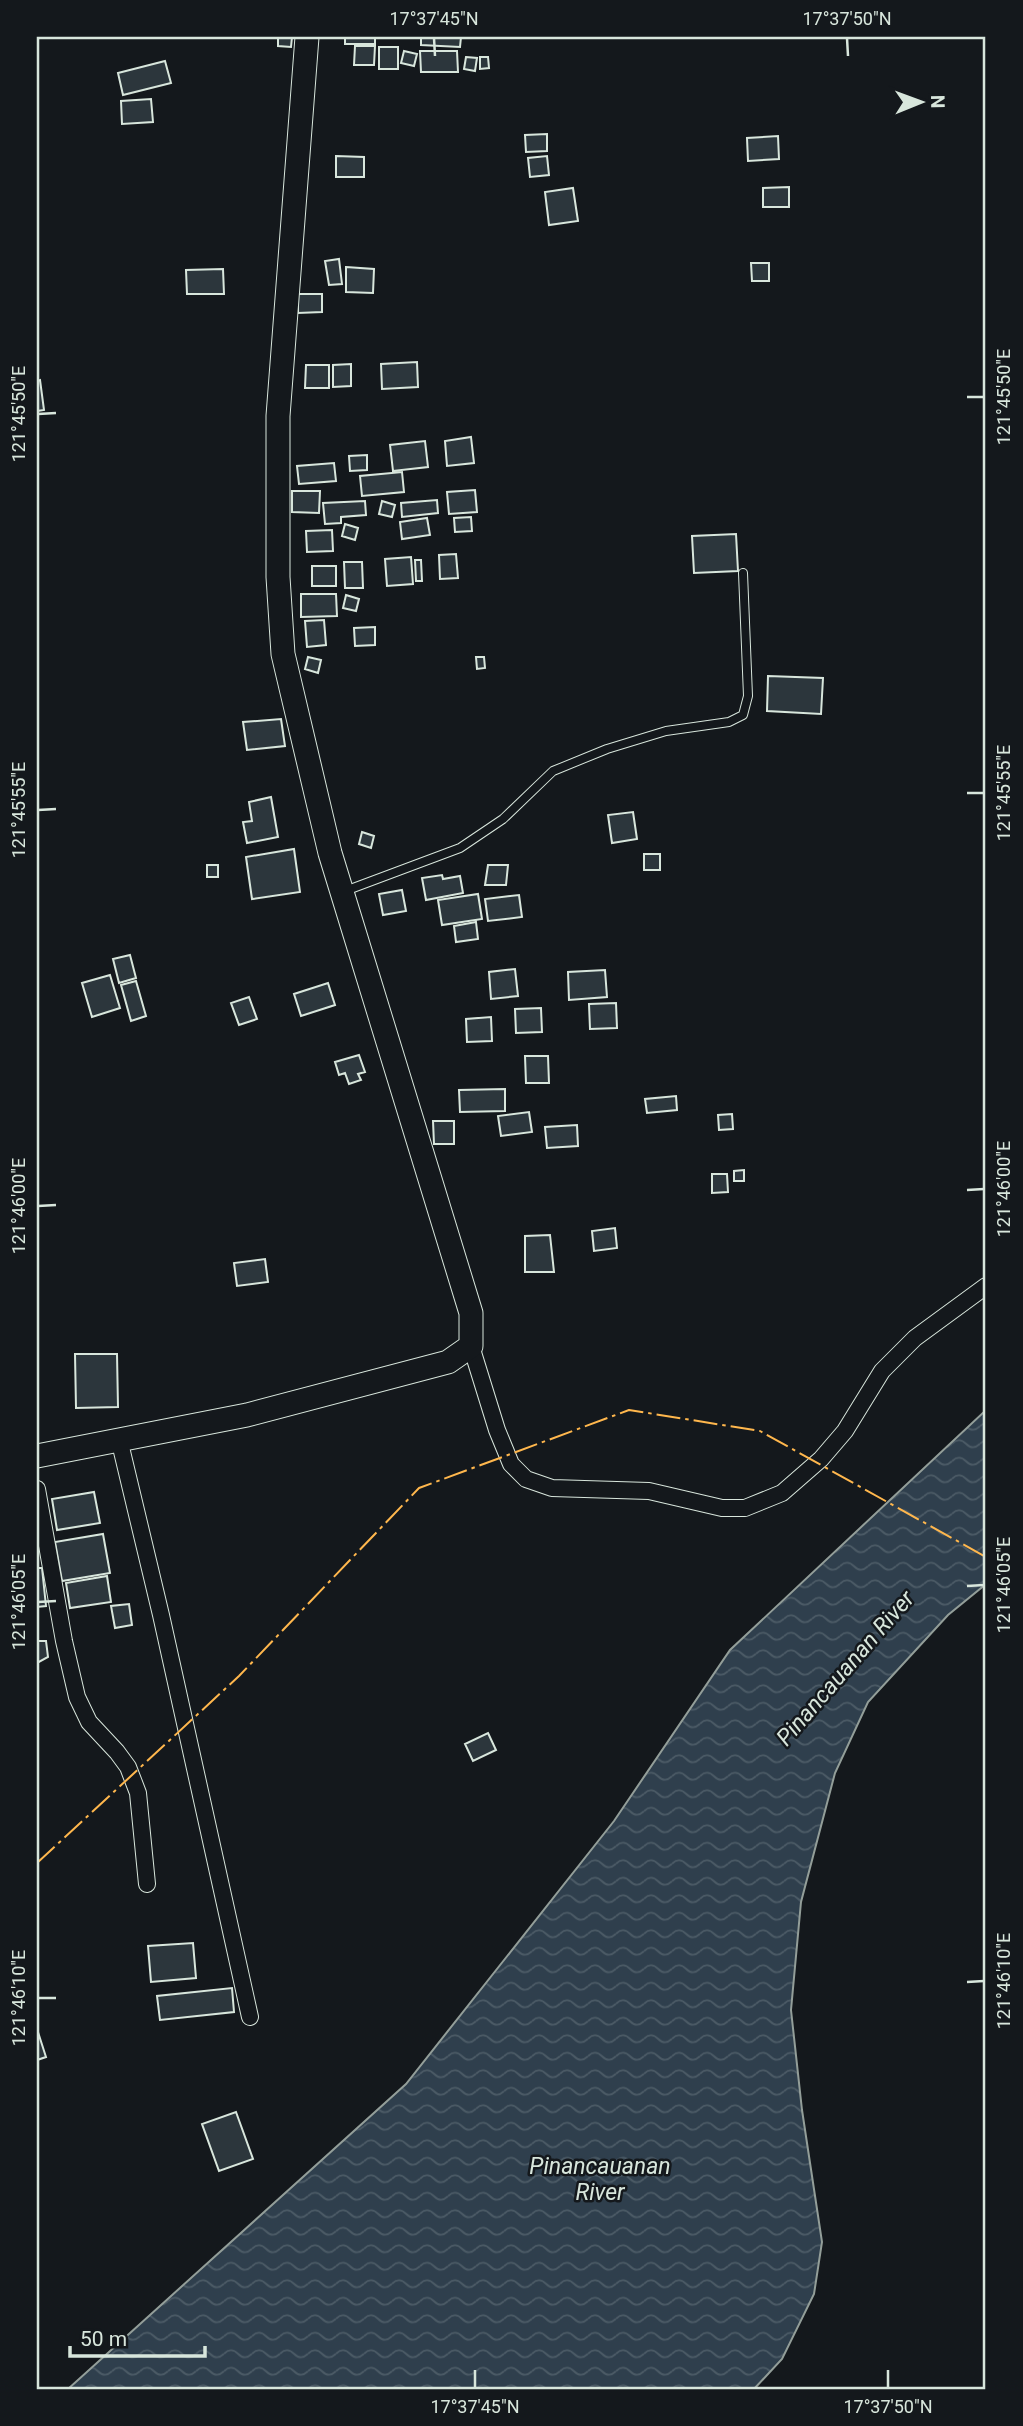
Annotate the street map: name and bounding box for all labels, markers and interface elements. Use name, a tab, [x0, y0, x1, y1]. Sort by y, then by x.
text: 17°37'45"N	[389, 8, 479, 29]
text: 17°37'50"N	[802, 8, 892, 29]
north arrow	[886, 66, 956, 136]
text: N	[926, 95, 949, 109]
text: 121°45'50"E	[993, 349, 1014, 445]
text: 121°45'50"E	[8, 366, 29, 462]
text: 121°45'55"E	[993, 745, 1014, 841]
text: 121°45'55"E	[8, 762, 29, 858]
text: 121°46'00"E	[993, 1141, 1014, 1237]
text: 121°46'00"E	[8, 1158, 29, 1254]
text: 121°46'05"E	[993, 1537, 1014, 1633]
text: 121°46'05"E	[8, 1554, 29, 1650]
water label: Pinancauanan River	[771, 1584, 921, 1751]
text: 121°46'10"E	[993, 1933, 1014, 2029]
text: 121°46'10"E	[8, 1950, 29, 2046]
water label: Pinancauanan River	[529, 2153, 671, 2206]
scale bar	[70, 2314, 205, 2358]
text: 50 m	[80, 2327, 127, 2351]
text: 17°37'45"N	[430, 2396, 520, 2417]
text: 17°37'50"N	[843, 2396, 933, 2417]

